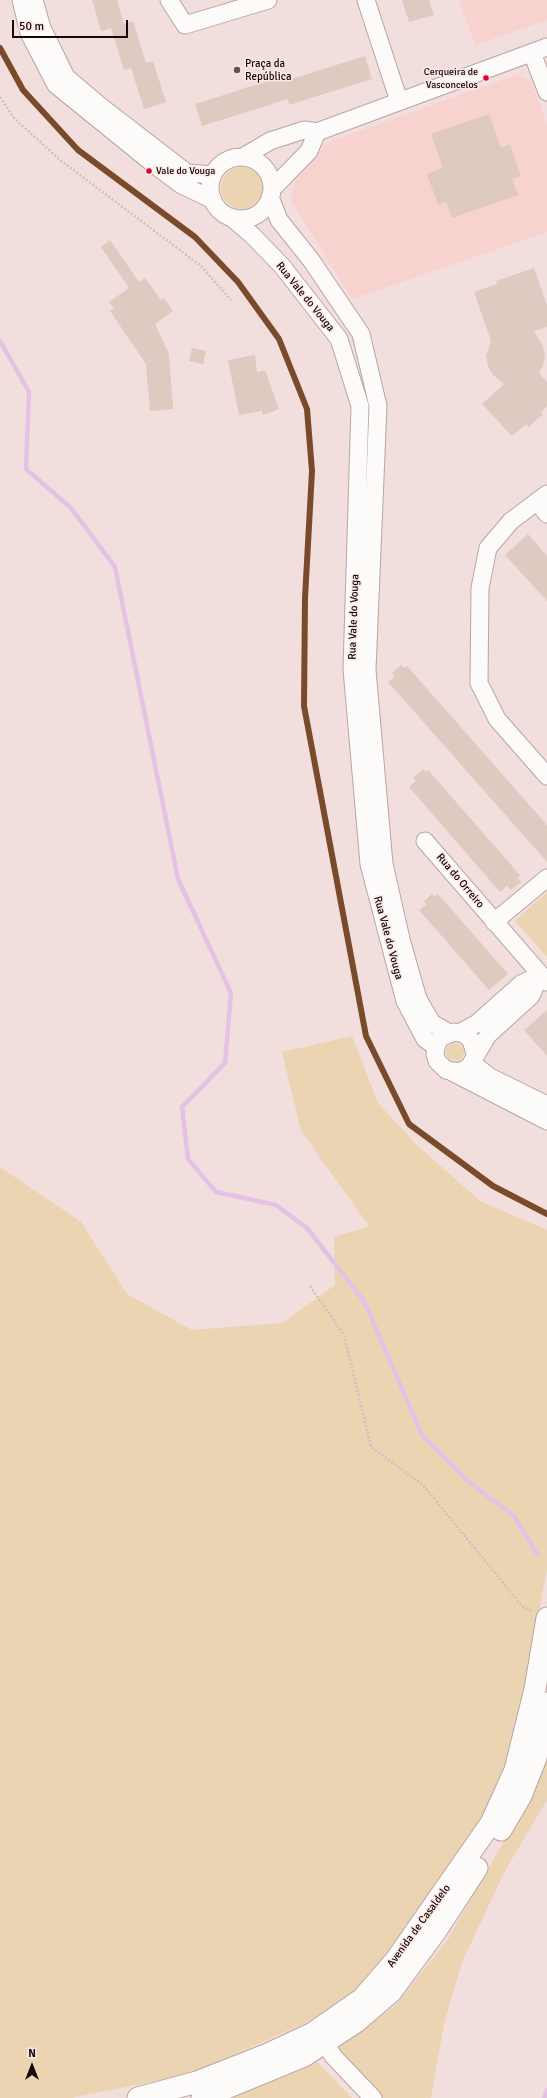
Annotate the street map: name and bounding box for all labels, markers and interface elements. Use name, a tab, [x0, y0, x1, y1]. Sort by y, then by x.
scale bar	[14, 12, 130, 38]
text: 50 m	[19, 19, 44, 34]
place label: Praça da República	[245, 57, 292, 83]
marker: Praça da República	[232, 65, 242, 75]
place label: Cerqueira de Vasconcelos	[424, 66, 478, 90]
marker: Cerqueira de Vasconcelos	[481, 73, 491, 83]
place label: Vale do Vouga	[156, 165, 215, 177]
marker: Vale do Vouga	[144, 166, 154, 176]
street label: Rua Vale do Vouga	[273, 260, 337, 334]
street label: Rua Vale do Vouga	[346, 574, 362, 660]
street label: Rua do Orreiro	[433, 851, 487, 911]
street label: Rua Vale do Vouga	[371, 895, 405, 981]
street label: Avenida de Casaldelo	[384, 1882, 454, 1970]
north arrow	[12, 2046, 52, 2086]
text: N	[28, 2047, 36, 2060]

